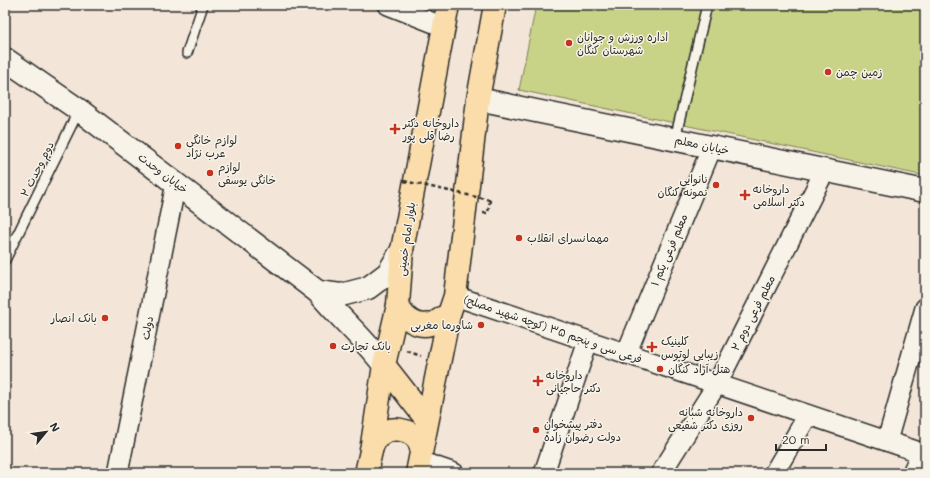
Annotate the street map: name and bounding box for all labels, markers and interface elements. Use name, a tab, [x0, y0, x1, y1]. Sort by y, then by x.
place label: اداره ورزش و جوانان شهرستان کنگان	[577, 29, 668, 57]
marker: اداره ورزش و جوانان شهرستان کنگان	[564, 38, 574, 48]
place label: زمین چمن	[836, 64, 882, 79]
marker: زمین چمن	[823, 67, 833, 77]
place label: داروخانه دکتر رضا قلی پور	[402, 115, 459, 144]
marker: داروخانه دکتر رضا قلی پور	[390, 124, 400, 134]
street label: خیابان معلم	[673, 131, 731, 160]
place label: لوازم خانگی عرب نژاد	[186, 132, 237, 161]
street label: دوم وحدت ۲	[16, 139, 59, 200]
marker: لوازم خانگی عرب نژاد	[173, 141, 183, 151]
street label: خیابان وحدت	[135, 149, 191, 197]
place label: لوازم خانگی یوسفی	[218, 159, 276, 188]
marker: لوازم خانگی یوسفی	[205, 168, 215, 178]
place label: نانوایی نمونه کنگان	[658, 171, 708, 200]
marker: نانوایی نمونه کنگان	[711, 180, 721, 190]
place label: داروخانه دکتر اسلامی	[753, 181, 805, 210]
marker: داروخانه دکتر اسلامی	[740, 190, 750, 200]
street label: بلوار امام خمینی	[393, 201, 420, 277]
street label: معلم فرعی یکم ۱	[647, 211, 692, 289]
place label: مهمانسرای انقلاب	[527, 230, 609, 246]
marker: مهمانسرای انقلاب	[514, 233, 524, 243]
street label: معلم فرعی دوم ۲	[727, 273, 780, 354]
street label: فرعی سی و پنجم ۳۵ (کوچه شهید مصلح)	[461, 291, 644, 368]
place label: بانک انصار	[50, 310, 97, 326]
marker: بانک انصار	[100, 313, 110, 323]
street label: دولت	[137, 315, 156, 341]
place label: شاورما مغربی	[410, 317, 473, 333]
marker: شاورما مغربی	[476, 320, 486, 330]
place label: کلینیک زیبایی لوتوس	[661, 333, 718, 362]
place label: بانک تجارت	[341, 338, 391, 354]
marker: بانک تجارت	[328, 341, 338, 351]
marker: کلینیک زیبایی لوتوس	[646, 341, 658, 353]
place label: هتل آراد کنگان	[668, 361, 730, 376]
marker: هتل آراد کنگان	[655, 364, 665, 374]
place label: داروخانه دکتر حاجیانی	[546, 367, 601, 396]
marker: داروخانه دکتر حاجیانی	[533, 376, 543, 386]
place label: داروخانه شبانه روزی دکتر شفیعی	[668, 404, 743, 433]
north arrow	[26, 412, 66, 452]
marker: داروخانه شبانه روزی دکتر شفیعی	[746, 413, 756, 423]
place label: دفتر پیشخوان دولت رضوان زاده	[544, 416, 621, 445]
text: N	[47, 420, 64, 434]
marker: دفتر پیشخوان دولت رضوان زاده	[531, 425, 541, 435]
scale bar	[776, 426, 826, 452]
text: 20 m	[782, 431, 810, 447]

